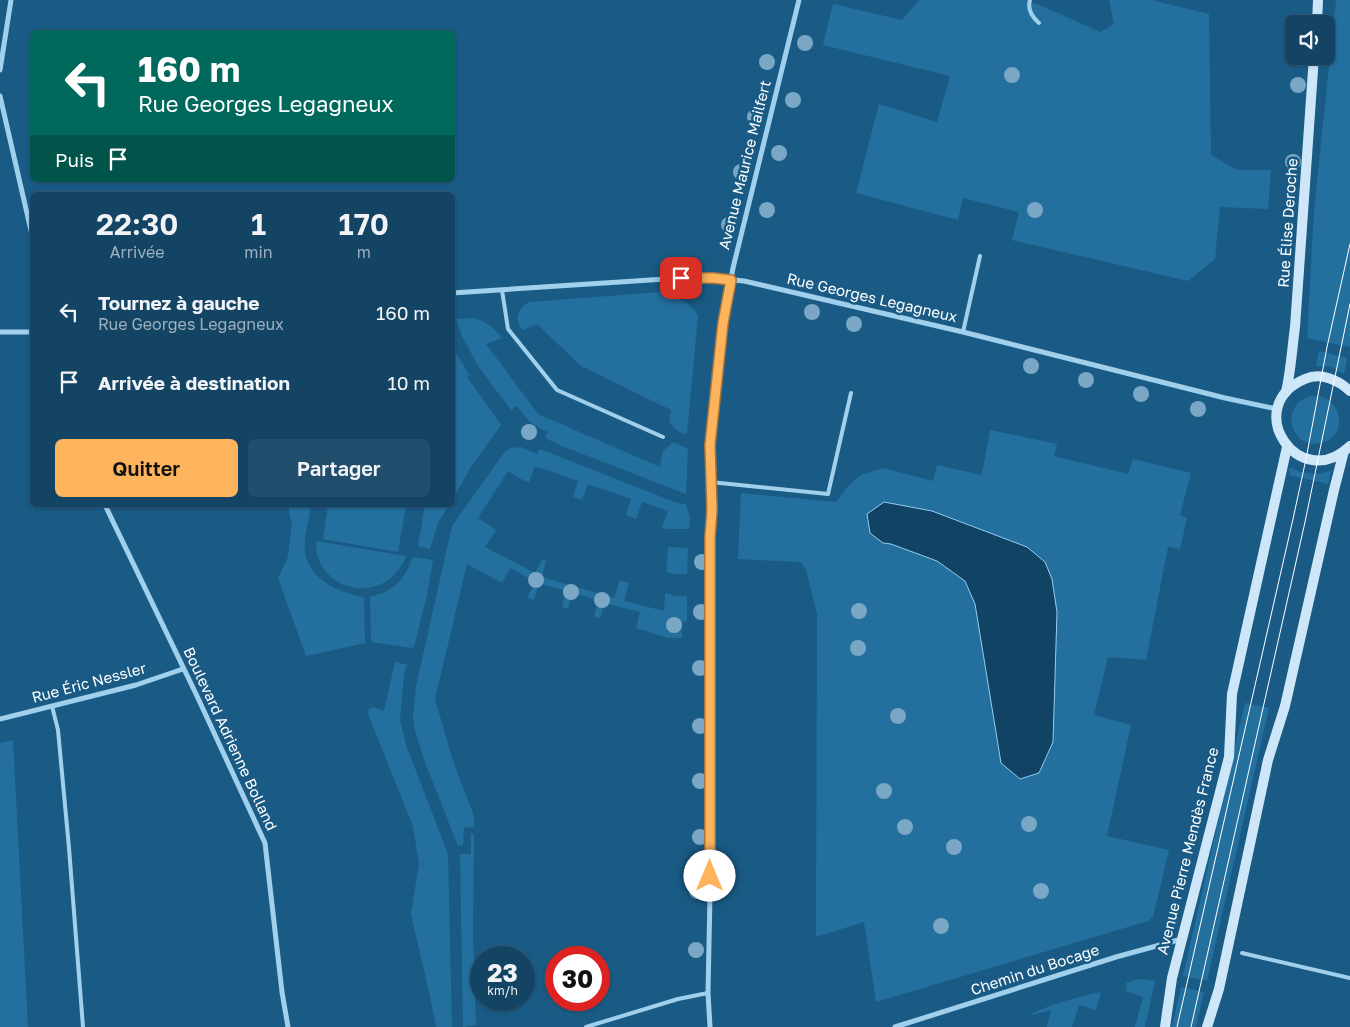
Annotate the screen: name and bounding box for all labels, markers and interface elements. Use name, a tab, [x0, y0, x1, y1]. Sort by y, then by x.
map controls	[1285, 15, 1335, 65]
button: sound	[1285, 15, 1335, 65]
text: 160 m	[138, 48, 240, 90]
icon: left	[55, 50, 120, 115]
street label: Avenue Maurice Mailfert	[714, 78, 774, 251]
text: Rue Georges Legagneux	[138, 90, 394, 117]
icon: arrive	[104, 145, 132, 173]
text: Puis	[55, 148, 94, 171]
street label: Rue Élise Deroche	[1273, 157, 1301, 288]
text: 22:30	[96, 206, 178, 242]
text: 1	[251, 206, 266, 242]
text: 170	[339, 206, 389, 242]
text: Arrivée	[110, 242, 165, 262]
text: min	[244, 242, 273, 262]
text: m	[357, 242, 371, 262]
pin	[660, 257, 702, 299]
icon: arrive	[667, 264, 695, 292]
street label: Rue Georges Legagneux	[785, 269, 959, 325]
text: Tournez à gauche	[98, 291, 259, 314]
icon: left	[55, 298, 83, 326]
text: 160 m	[376, 301, 430, 324]
text: Rue Georges Legagneux	[98, 314, 284, 334]
icon: arrive	[55, 368, 83, 396]
text: Arrivée à destination	[98, 371, 290, 394]
text: 10 m	[387, 371, 430, 394]
button: Quitter	[55, 439, 238, 497]
button: Partager	[248, 439, 430, 497]
street label: Boulevard Adrienne Bolland	[180, 644, 281, 833]
street label: Rue Éric Nessler	[30, 658, 148, 706]
street label: Avenue Pierre Mendès France	[1153, 745, 1222, 956]
position arrow	[683, 849, 735, 901]
street label: Chemin du Bocage	[968, 940, 1102, 998]
speed limit sign: 30	[545, 946, 610, 1011]
text: 23	[487, 957, 518, 988]
text: km/h	[487, 983, 518, 998]

